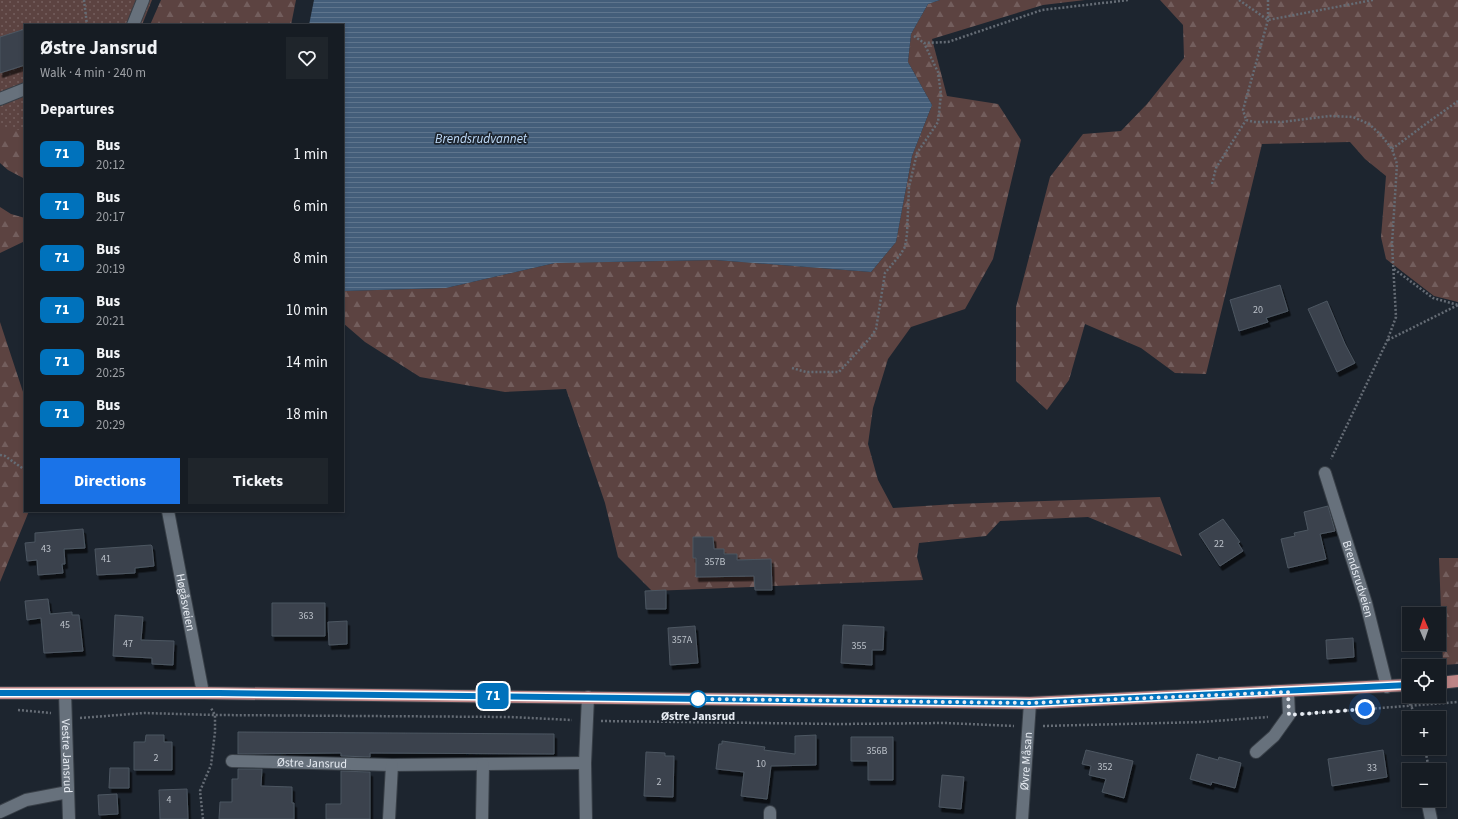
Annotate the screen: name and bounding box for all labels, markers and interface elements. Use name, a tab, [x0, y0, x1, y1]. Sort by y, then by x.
text: Østre Jansrud	[40, 35, 158, 62]
button: heart	[286, 37, 328, 79]
text: Walk · 4 min · 240 m	[40, 64, 146, 82]
text: Departures	[40, 99, 114, 120]
water label: Brendsrudvannet	[435, 130, 528, 148]
text: Bus	[96, 135, 120, 156]
text: 71	[55, 144, 69, 164]
text: 1 min	[293, 144, 328, 165]
text: 20:12	[96, 156, 125, 174]
text: Bus	[96, 187, 120, 208]
text: 71	[55, 196, 69, 216]
text: 6 min	[293, 196, 328, 217]
text: 20:17	[96, 208, 125, 226]
text: Bus	[96, 239, 120, 260]
text: 71	[55, 248, 69, 268]
text: 8 min	[293, 248, 328, 269]
text: 20:19	[96, 260, 125, 278]
text: Bus	[96, 291, 120, 312]
text: 71	[55, 300, 69, 320]
text: 10 min	[286, 300, 328, 321]
house number: 20	[1253, 303, 1263, 317]
text: 20:21	[96, 312, 125, 330]
text: Bus	[96, 343, 120, 364]
text: 71	[55, 352, 69, 372]
text: 14 min	[286, 352, 328, 373]
text: 20:25	[96, 364, 125, 382]
text: Bus	[96, 395, 120, 416]
text: 71	[55, 404, 69, 424]
text: 18 min	[286, 404, 328, 425]
text: 20:29	[96, 416, 125, 434]
button: Directions	[40, 458, 180, 504]
button: Tickets	[188, 458, 328, 504]
house number: 22	[1214, 537, 1224, 551]
street label: Brendsrudveien	[1338, 538, 1378, 619]
house number: 43	[41, 542, 51, 556]
house number: 41	[101, 552, 111, 566]
house number: 357B	[705, 555, 726, 569]
street label: Høgåsveien	[172, 572, 199, 633]
north arrow	[1402, 607, 1446, 651]
map controls	[1402, 607, 1446, 807]
house number: 363	[299, 609, 313, 623]
house number: 45	[60, 618, 70, 632]
house number: 357A	[672, 633, 693, 647]
house number: 47	[123, 637, 133, 651]
house number: 355	[852, 639, 866, 653]
button: locate	[1402, 659, 1446, 703]
line badge: 71	[475, 683, 511, 709]
text: 71	[486, 686, 500, 706]
marker: Østre Jansrud	[689, 690, 707, 708]
your location	[1355, 699, 1375, 719]
place label: Østre Jansrud	[661, 708, 735, 725]
button: +	[1402, 711, 1446, 755]
street label: Vestre Jansrud	[57, 719, 77, 793]
street label: Øvre Måsan	[1015, 731, 1036, 791]
house number: 356B	[867, 744, 888, 758]
house number: 2	[154, 751, 159, 765]
street label: Østre Jansrud	[277, 754, 347, 772]
house number: 10	[756, 757, 766, 771]
house number: 352	[1098, 760, 1112, 774]
house number: 33	[1367, 761, 1377, 775]
button: −	[1402, 763, 1446, 807]
house number: 2	[657, 775, 662, 789]
house number: 4	[167, 793, 172, 807]

